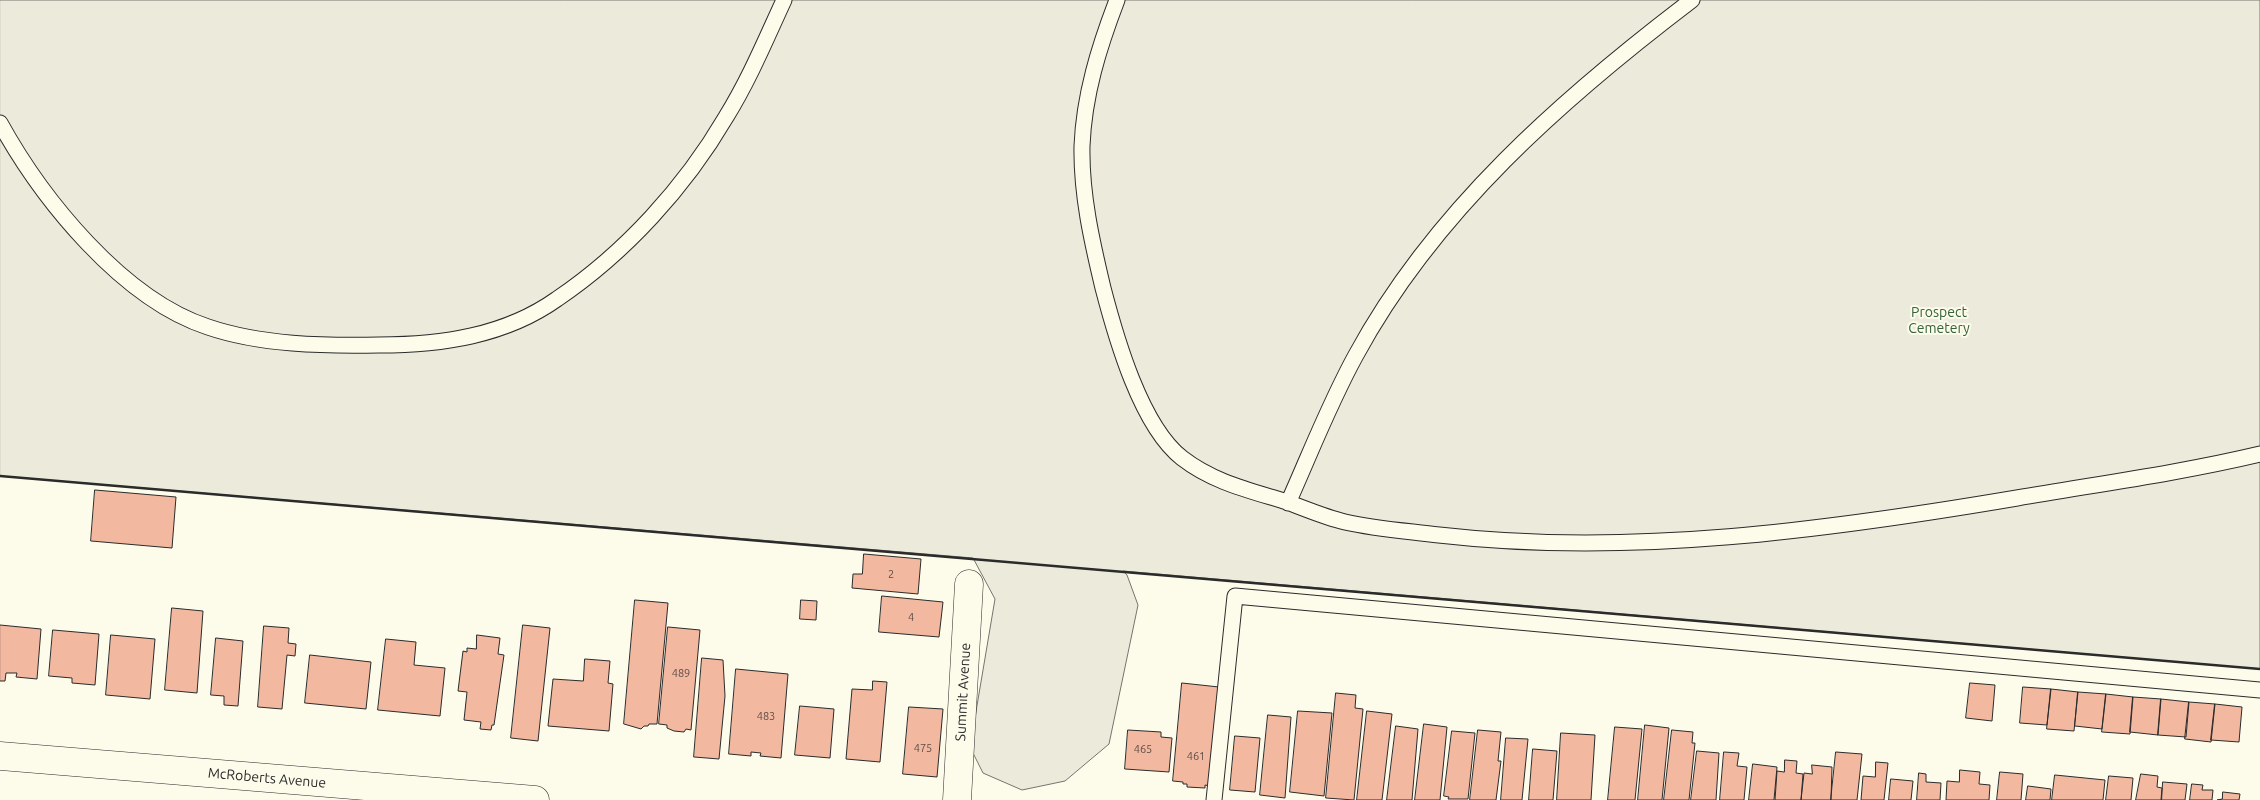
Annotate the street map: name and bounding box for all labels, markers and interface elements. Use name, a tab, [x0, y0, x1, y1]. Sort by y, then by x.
park label: Prospect Cemetery	[1908, 304, 1970, 336]
house number: 2	[888, 567, 894, 581]
house number: 4	[908, 610, 914, 624]
street label: Summit Avenue	[952, 642, 974, 742]
house number: 489	[672, 666, 690, 680]
house number: 483	[757, 709, 775, 723]
house number: 475	[914, 741, 932, 755]
house number: 465	[1134, 742, 1152, 756]
house number: 461	[1187, 749, 1205, 763]
street label: McRoberts Avenue	[207, 764, 327, 792]

